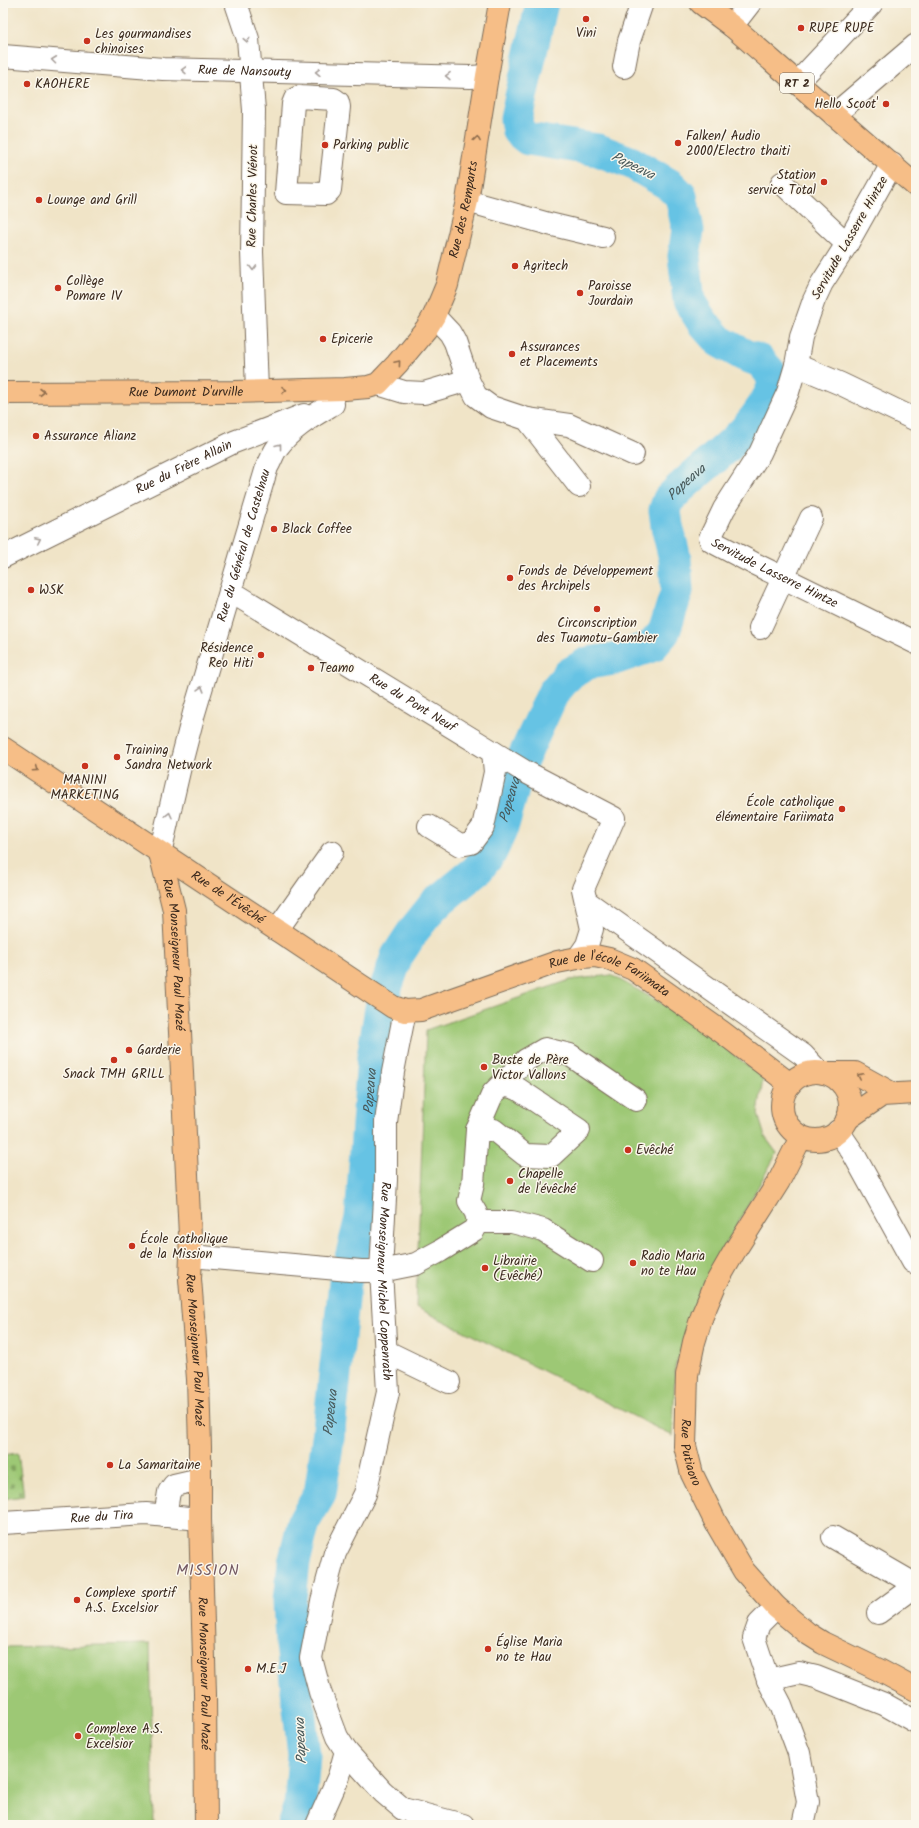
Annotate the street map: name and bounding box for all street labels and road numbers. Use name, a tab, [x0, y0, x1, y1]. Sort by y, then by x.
street label: Rue de Nansouty	[198, 59, 292, 83]
road number: RT 2	[780, 73, 814, 93]
street label: Rue Charles Viénot	[242, 143, 264, 248]
street label: Rue des Remparts	[443, 159, 484, 260]
street label: Servitude Lasserre Hintze	[806, 172, 894, 304]
street label: Rue Dumont D'urville	[129, 381, 244, 403]
street label: Rue du Frère Allain	[132, 434, 236, 500]
street label: Rue du Général de Castelnau	[211, 466, 277, 624]
street label: Servitude Lasserre Hintze	[707, 532, 842, 614]
street label: Rue du Pont Neuf	[365, 668, 461, 738]
street label: Rue de l'Évêché	[187, 865, 270, 930]
street label: Rue Monseigneur Paul Mazé	[156, 876, 190, 1032]
street label: Rue de l'école Fariimata	[546, 945, 674, 1003]
street label: Rue Monseigneur Michel Coppenrath	[370, 1181, 398, 1381]
street label: Rue Monseigneur Paul Mazé	[179, 1273, 210, 1428]
street label: Rue Putiaoro	[674, 1418, 707, 1490]
street label: Rue du Tira	[69, 1504, 134, 1529]
street label: Rue Monseigneur Paul Mazé	[192, 1597, 216, 1751]

